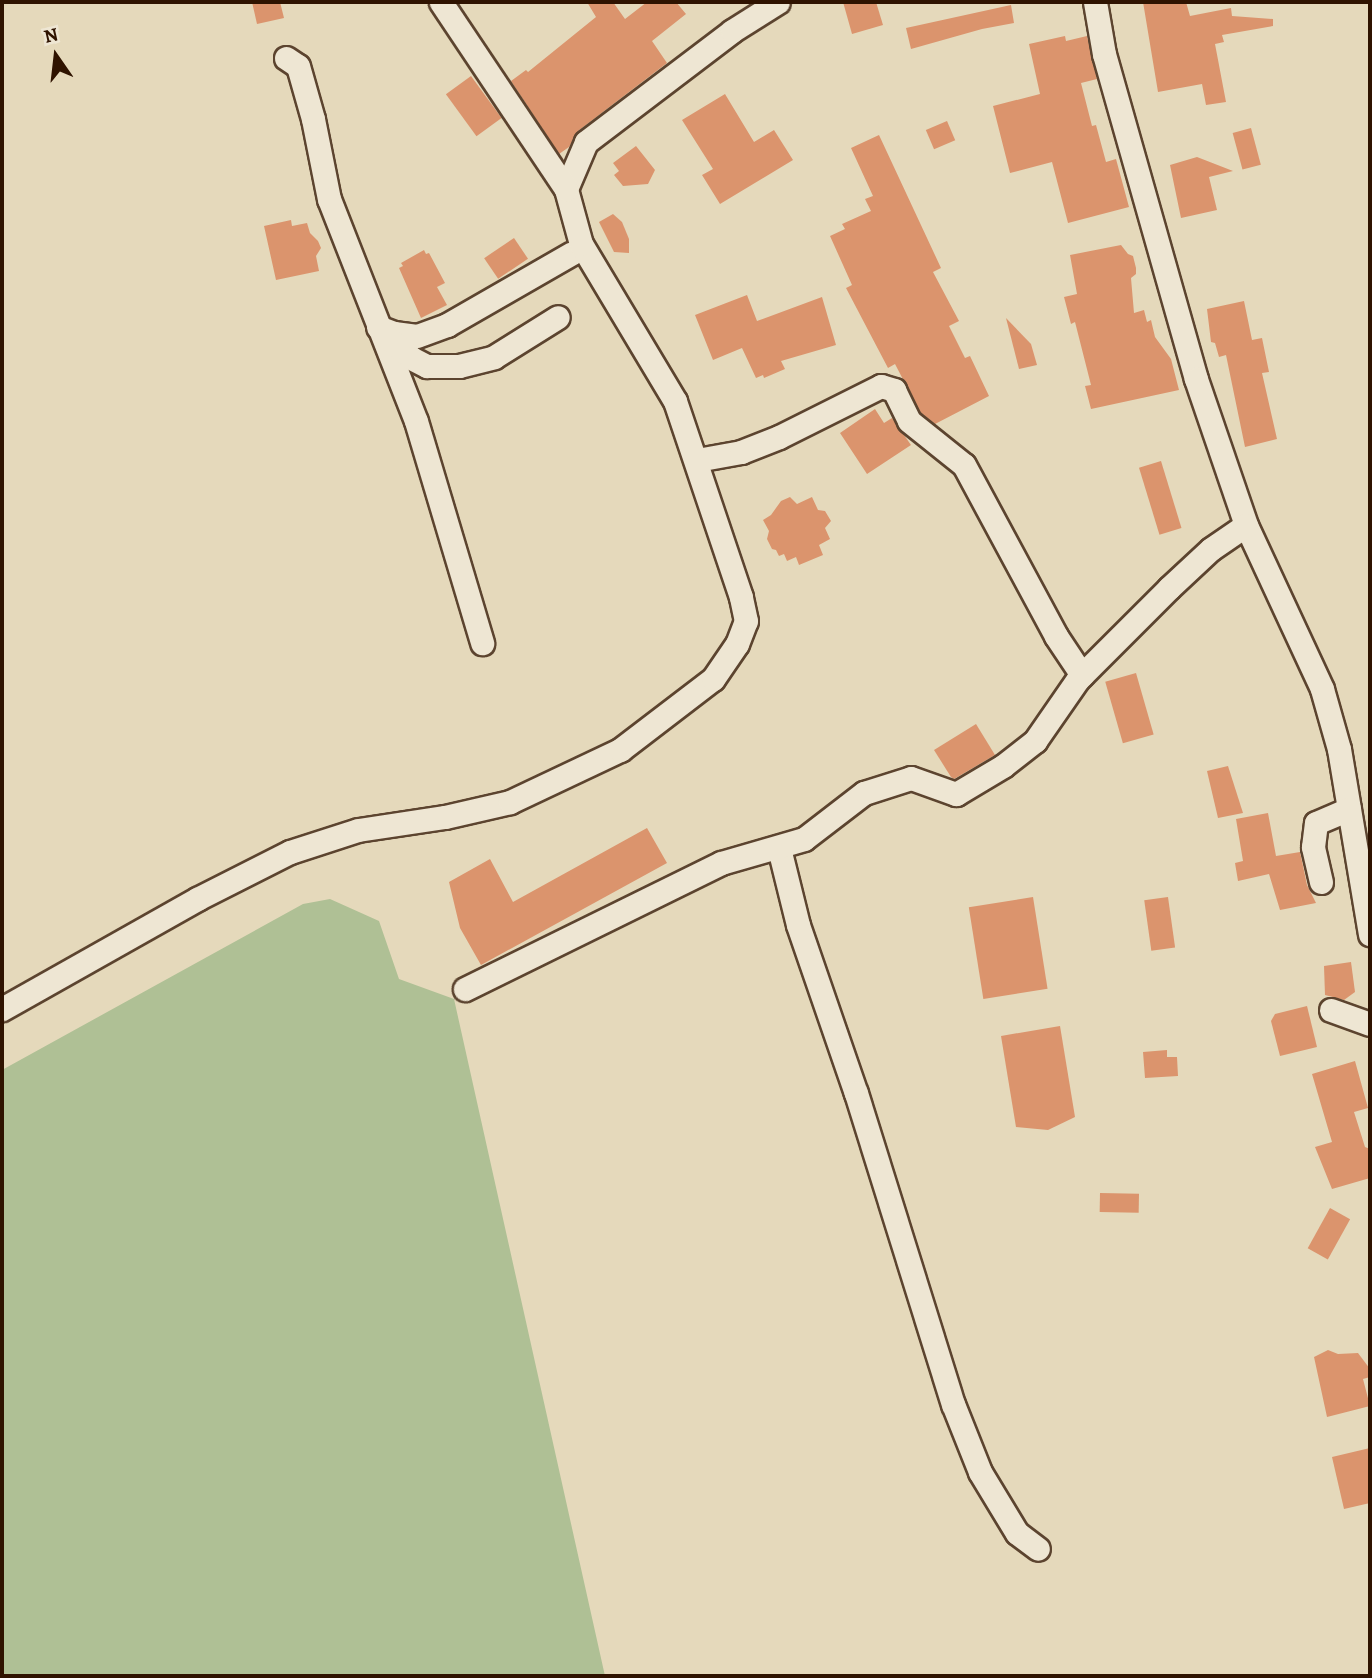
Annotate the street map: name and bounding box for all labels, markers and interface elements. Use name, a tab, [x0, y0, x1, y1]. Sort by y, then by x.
north arrow	[21, 21, 91, 91]
text: N	[41, 21, 61, 50]

